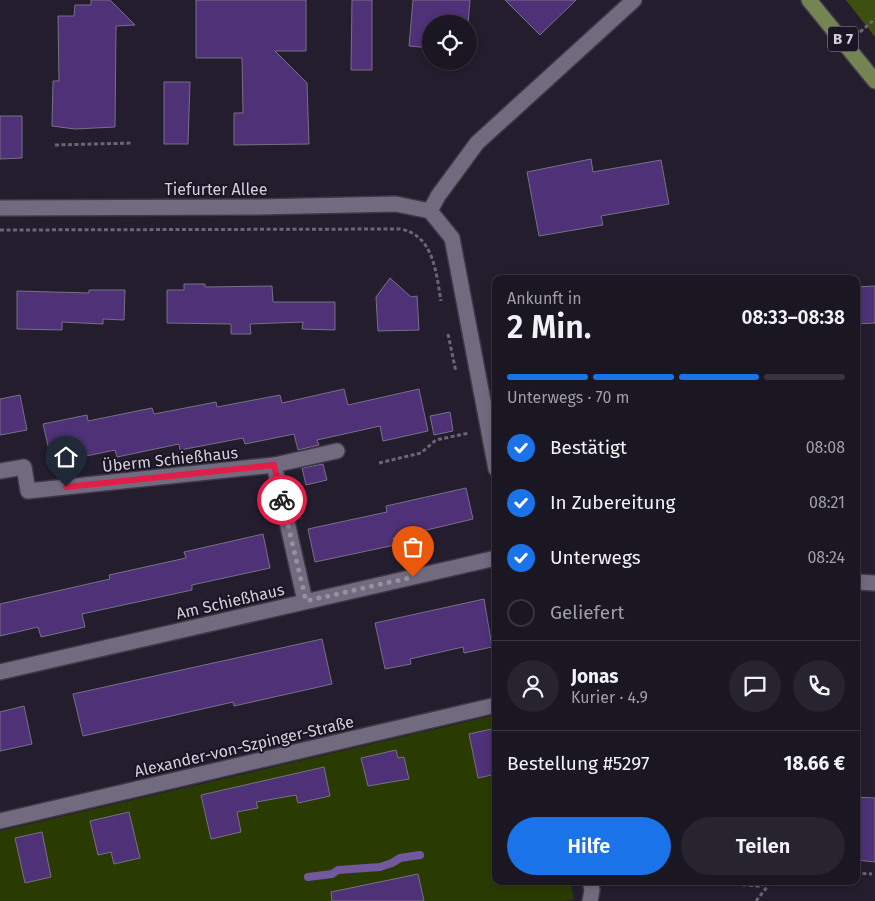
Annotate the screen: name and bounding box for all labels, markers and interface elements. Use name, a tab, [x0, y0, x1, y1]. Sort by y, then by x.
map controls	[422, 15, 477, 70]
button: locate	[422, 15, 477, 70]
road number: B 7	[828, 26, 858, 52]
street label: Tiefurter Allee	[165, 180, 267, 199]
text: Ankunft in	[507, 289, 582, 308]
text: 08:33–08:38	[741, 306, 845, 329]
text: 2 Min.	[507, 308, 592, 346]
text: Unterwegs · 70 m	[507, 388, 629, 407]
icon: check	[507, 434, 535, 462]
pin	[45, 436, 87, 487]
text: Bestätigt	[550, 436, 627, 459]
text: 08:08	[806, 438, 845, 457]
icon: home	[52, 443, 80, 471]
street label: Überm Schießhaus	[101, 443, 239, 476]
courier	[257, 475, 307, 525]
icon: bike	[268, 486, 296, 514]
icon: check	[507, 489, 535, 517]
text: In Zubereitung	[550, 491, 675, 514]
text: 08:21	[809, 493, 845, 512]
pin	[392, 526, 434, 577]
icon: bag	[399, 533, 427, 561]
icon: check	[507, 544, 535, 572]
text: Unterwegs	[550, 546, 641, 569]
text: 08:24	[807, 548, 845, 567]
street label: Am Schießhaus	[174, 580, 286, 623]
text: Geliefert	[550, 601, 624, 624]
button: person	[507, 660, 559, 712]
button: chat	[729, 660, 781, 712]
button: phone	[793, 660, 845, 712]
text: Jonas	[571, 665, 618, 688]
text: Kurier · 4.9	[571, 688, 648, 707]
street label: Alexander-von-Szpinger-Straße	[132, 712, 356, 781]
text: Bestellung #5297	[507, 752, 649, 775]
text: 18.66 €	[784, 752, 845, 775]
button: Hilfe	[507, 817, 671, 875]
button: Teilen	[681, 817, 845, 875]

